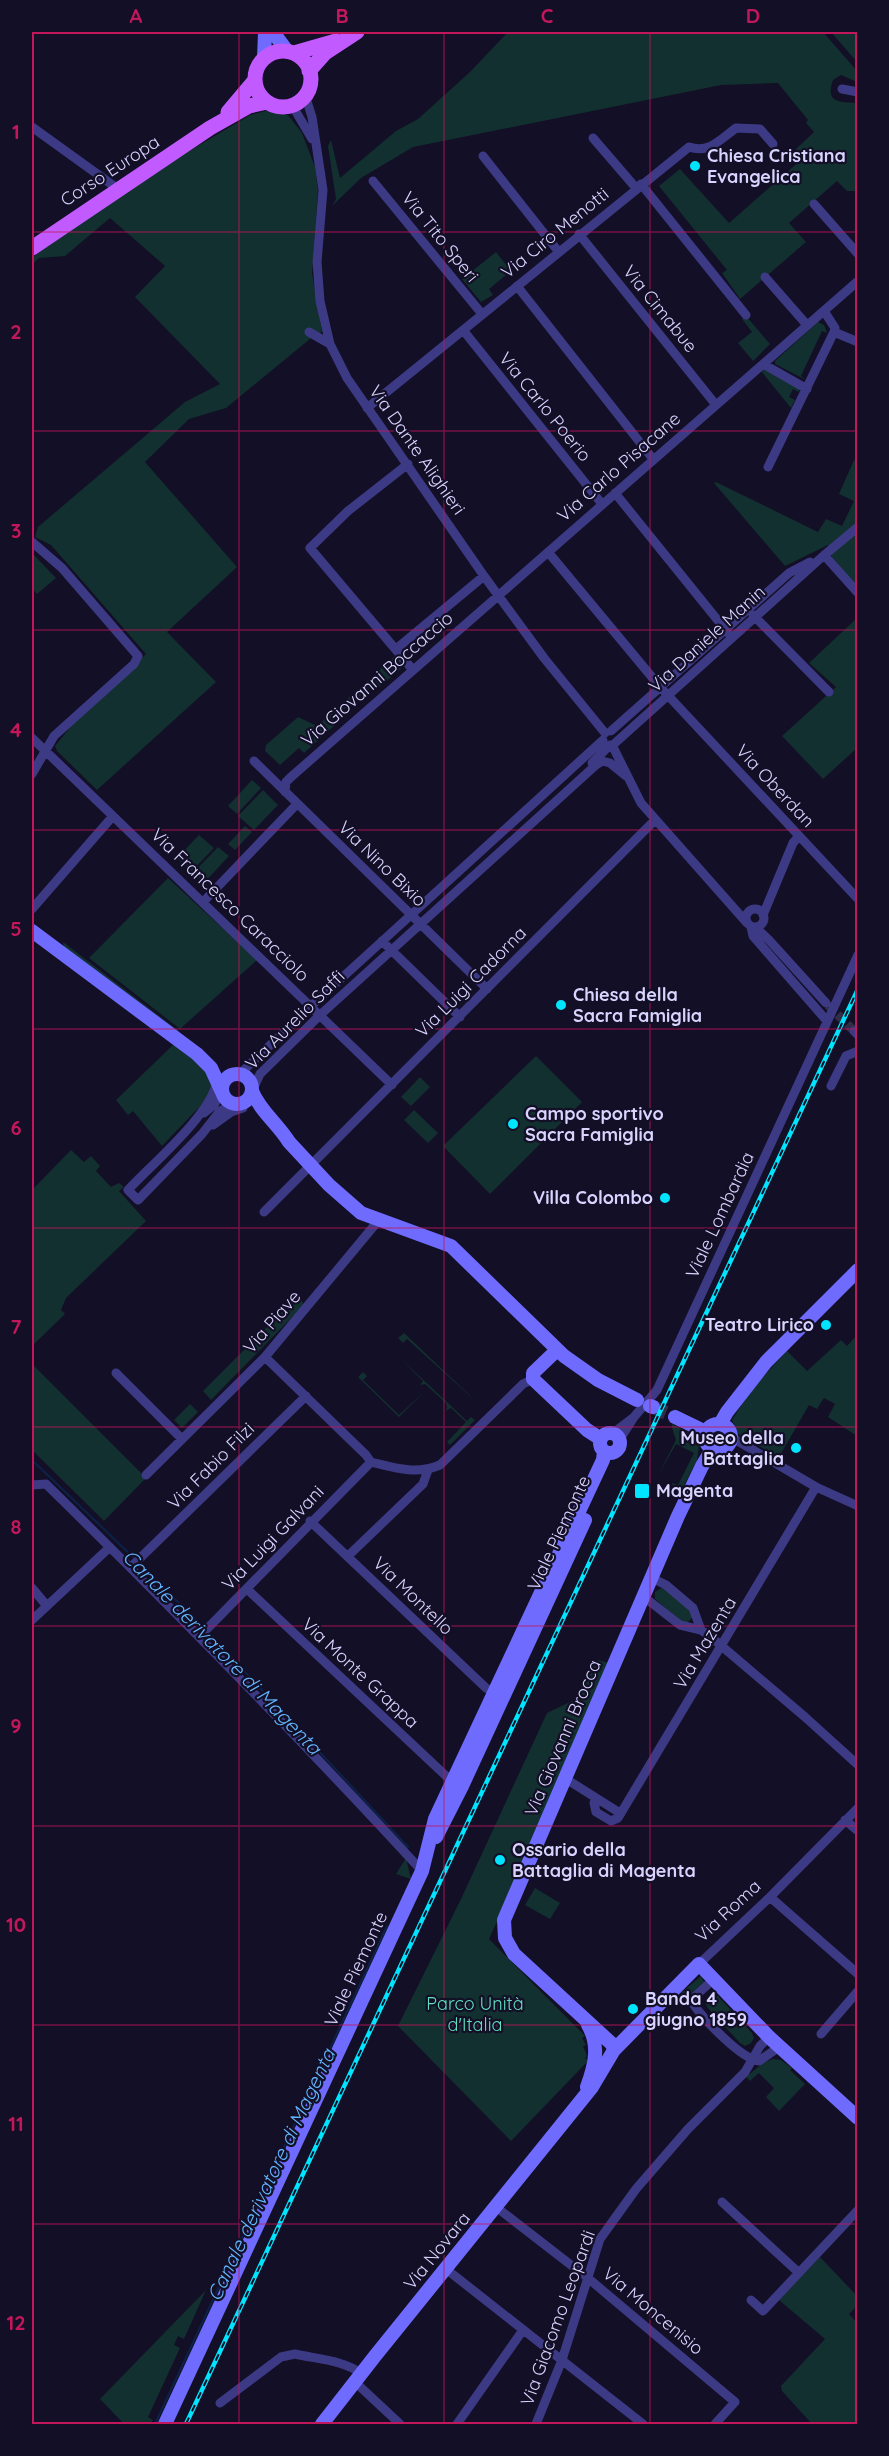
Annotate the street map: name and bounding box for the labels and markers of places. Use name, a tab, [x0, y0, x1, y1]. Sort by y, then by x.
place label: Chiesa Cristiana Evangelica	[707, 144, 846, 188]
marker: Chiesa Cristiana Evangelica	[688, 159, 702, 173]
place label: Chiesa della Sacra Famiglia	[573, 983, 702, 1027]
marker: Chiesa della Sacra Famiglia	[554, 998, 568, 1012]
place label: Campo sportivo Sacra Famiglia	[525, 1102, 664, 1146]
marker: Campo sportivo Sacra Famiglia	[506, 1117, 520, 1131]
place label: Villa Colombo	[533, 1186, 653, 1209]
marker: Villa Colombo	[658, 1191, 672, 1205]
place label: Teatro Lirico	[705, 1313, 814, 1336]
marker: Teatro Lirico	[819, 1318, 833, 1332]
place label: Museo della Battaglia	[680, 1426, 784, 1470]
marker: Museo della Battaglia	[789, 1441, 803, 1455]
place label: Magenta	[656, 1479, 733, 1502]
marker: Magenta	[633, 1482, 651, 1500]
place label: Ossario della Battaglia di Magenta	[512, 1838, 696, 1882]
marker: Ossario della Battaglia di Magenta	[493, 1853, 507, 1867]
place label: Banda 4 giugno 1859	[645, 1987, 747, 2031]
marker: Banda 4 giugno 1859	[626, 2002, 640, 2016]

